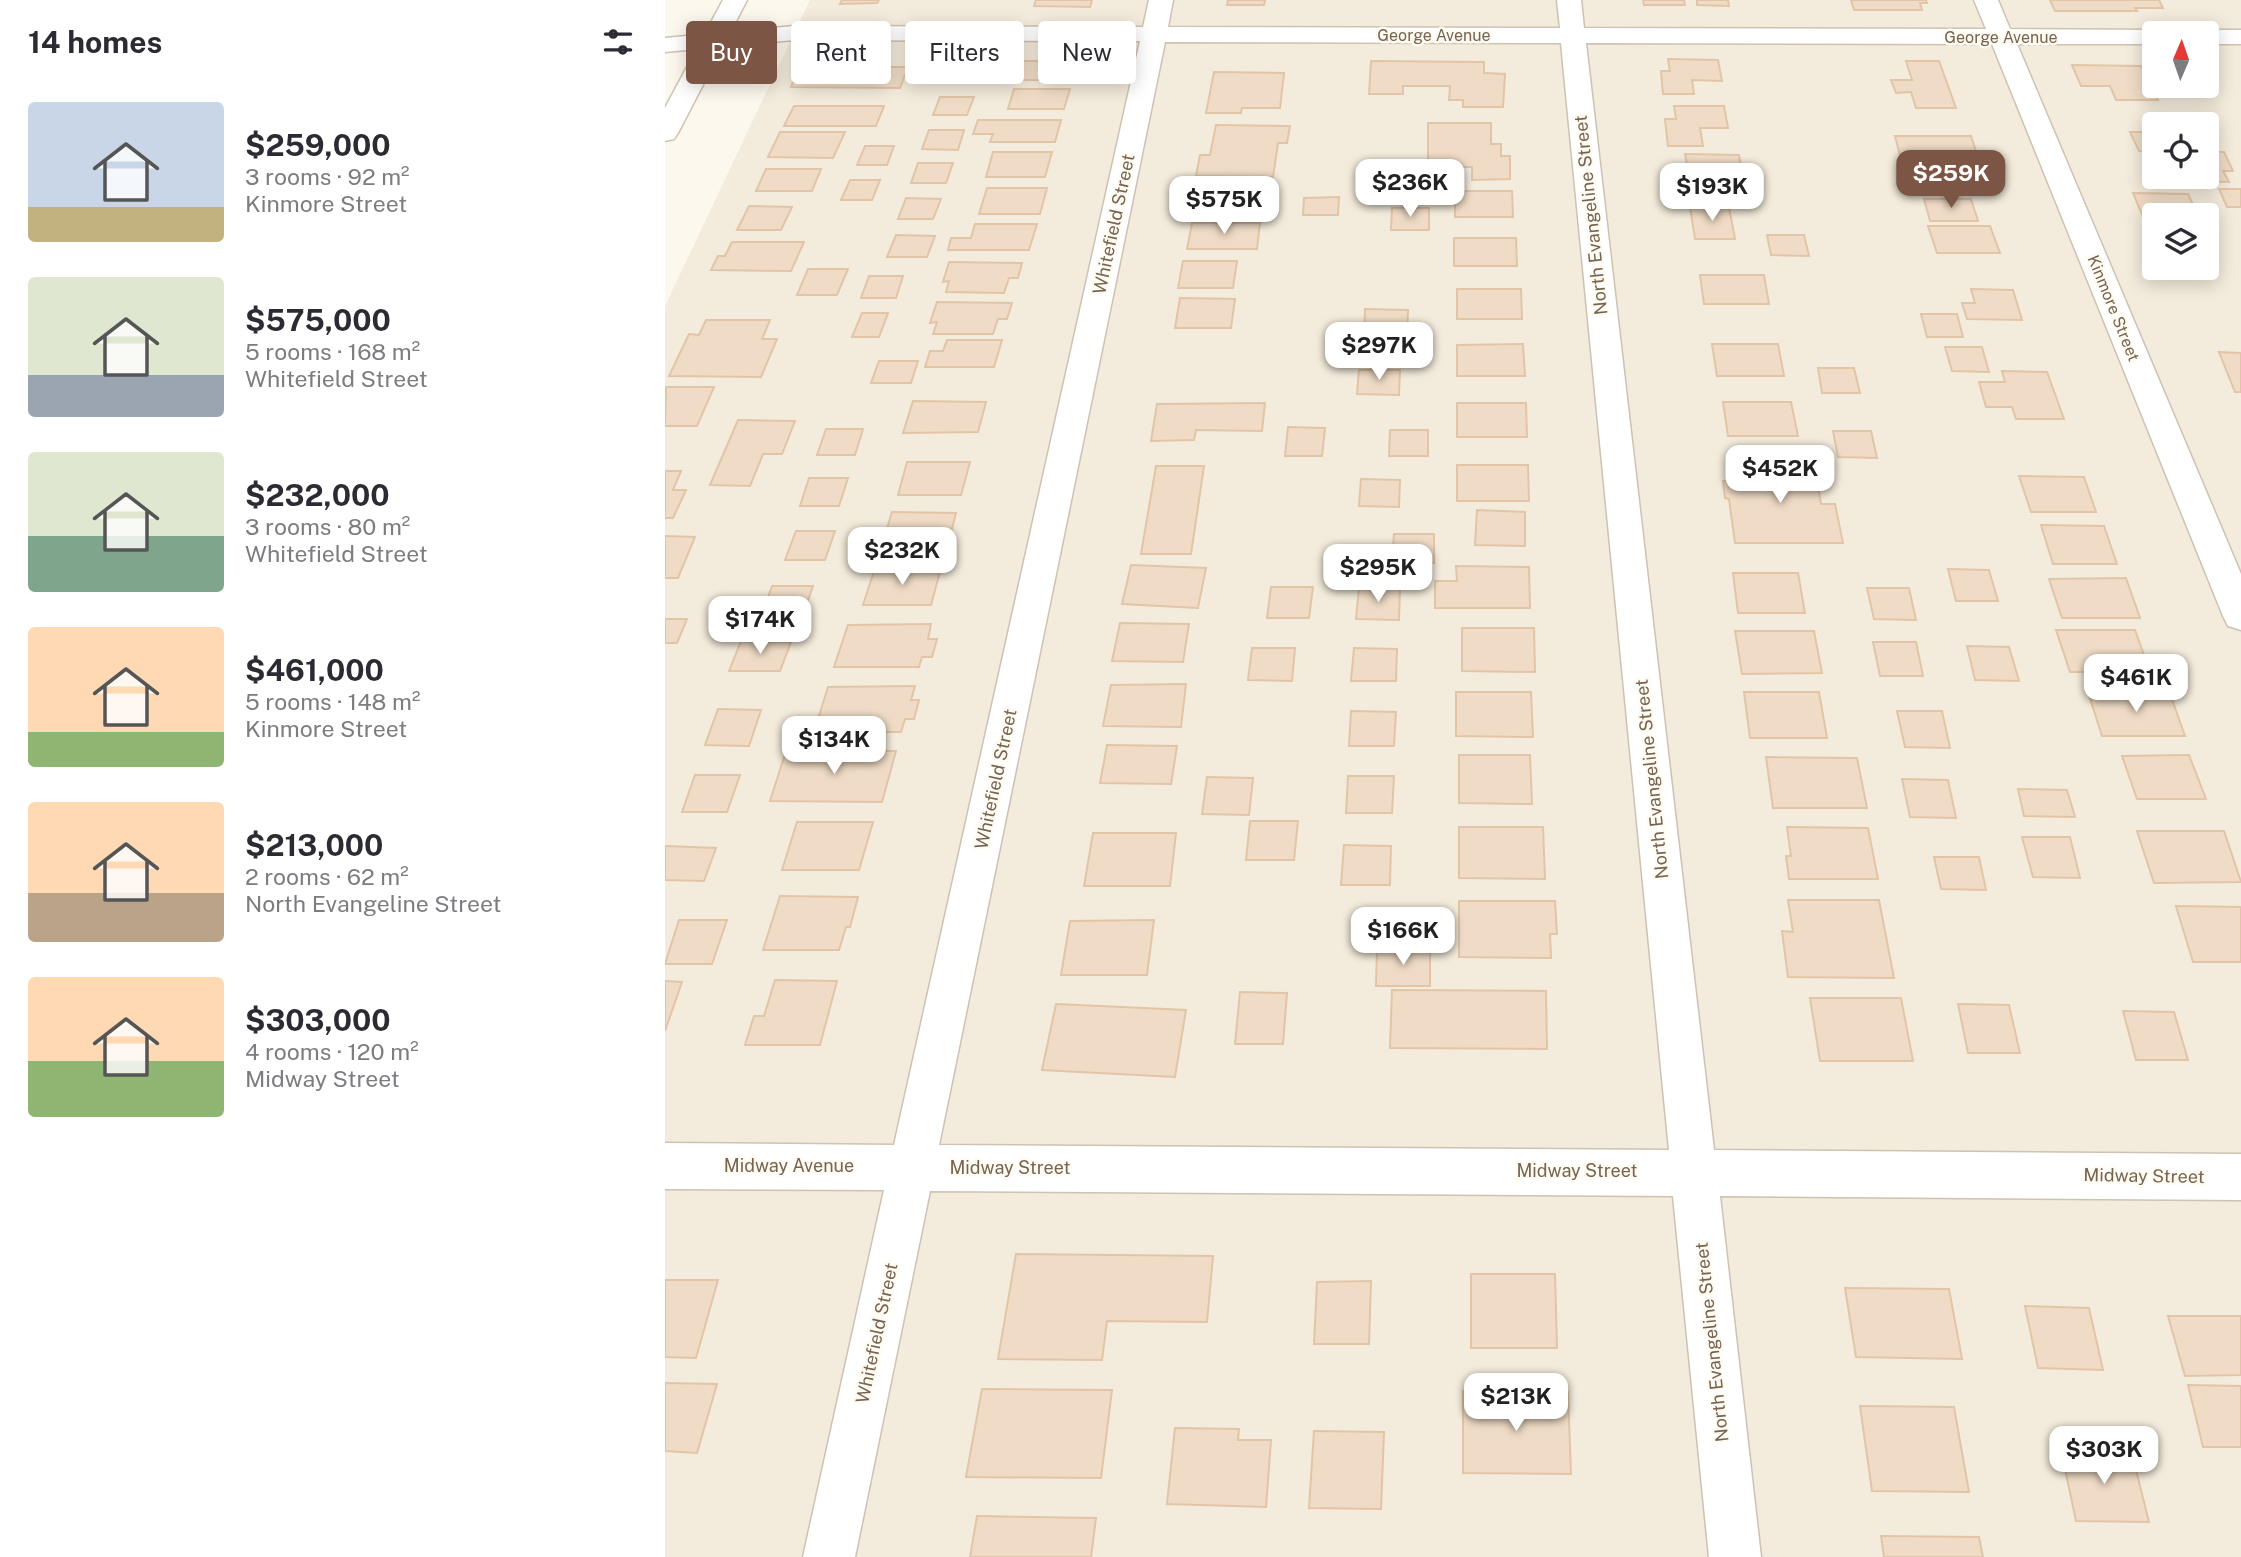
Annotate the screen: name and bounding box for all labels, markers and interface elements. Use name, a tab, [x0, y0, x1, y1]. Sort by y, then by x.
chip: Buy	[686, 21, 777, 84]
chip: Rent	[791, 21, 891, 84]
chip: Filters	[905, 21, 1024, 84]
chip: New	[1038, 21, 1136, 84]
north arrow	[2142, 21, 2219, 98]
map controls	[2142, 21, 2219, 280]
icon: filters	[599, 23, 637, 61]
text: 14 homes	[28, 24, 162, 60]
street label: George Avenue	[1377, 26, 1491, 45]
street label: George Avenue	[1944, 28, 2058, 47]
button: locate	[2142, 112, 2219, 189]
street label: North Evangeline Street	[1570, 114, 1611, 316]
text: $259,000	[245, 127, 391, 163]
icon: home	[84, 130, 168, 214]
pin: $259K	[1902, 150, 2000, 210]
street label: Whitefield Street	[1088, 152, 1139, 296]
text: $259K	[1912, 159, 1990, 186]
pin: $236K	[1361, 160, 1459, 219]
text: 3 rooms · 92 m²	[245, 163, 410, 190]
pin: $193K	[1663, 164, 1761, 223]
text: $236K	[1371, 168, 1449, 195]
text: $193K	[1676, 172, 1748, 199]
pin: $575K	[1175, 176, 1273, 236]
text: $575K	[1185, 185, 1263, 212]
text: Kinmore Street	[245, 190, 407, 217]
button: layers	[2142, 203, 2219, 280]
street label: Kinmore Street	[2084, 252, 2143, 364]
text: $575,000	[245, 302, 391, 338]
icon: home	[84, 305, 168, 389]
pin: $297K	[1330, 322, 1428, 382]
text: $297K	[1341, 331, 1417, 358]
text: 5 rooms · 168 m²	[245, 338, 420, 365]
text: Whitefield Street	[245, 365, 428, 392]
pin: $452K	[1731, 446, 1829, 505]
text: $452K	[1741, 454, 1819, 481]
text: $232,000	[245, 477, 390, 513]
icon: home	[84, 480, 168, 564]
text: 3 rooms · 80 m²	[245, 513, 410, 540]
pin: $232K	[853, 528, 951, 587]
text: $232K	[864, 536, 940, 563]
text: Whitefield Street	[245, 540, 428, 567]
pin: $295K	[1329, 544, 1427, 604]
text: $295K	[1339, 553, 1417, 580]
pin: $174K	[711, 596, 809, 656]
text: $174K	[724, 605, 796, 632]
text: $461,000	[245, 652, 384, 688]
pin: $461K	[2087, 654, 2185, 714]
icon: home	[84, 655, 168, 739]
text: $461K	[2100, 663, 2172, 690]
street label: North Evangeline Street	[1631, 678, 1672, 880]
text: 5 rooms · 148 m²	[245, 688, 420, 715]
street label: Whitefield Street	[970, 707, 1021, 851]
text: Kinmore Street	[245, 715, 407, 742]
pin: $134K	[785, 716, 883, 776]
text: $134K	[798, 725, 870, 752]
text: $213,000	[245, 827, 383, 863]
icon: home	[84, 830, 168, 914]
text: 2 rooms · 62 m²	[245, 863, 409, 890]
text: North Evangeline Street	[245, 890, 501, 917]
pin: $166K	[1354, 908, 1452, 967]
text: $166K	[1367, 916, 1439, 943]
text: $303,000	[245, 1002, 391, 1038]
icon: home	[84, 1005, 168, 1089]
text: 4 rooms · 120 m²	[245, 1038, 419, 1065]
text: Midway Street	[245, 1065, 400, 1092]
street label: Midway Avenue	[724, 1155, 854, 1176]
street label: Midway Street	[949, 1157, 1071, 1178]
street label: Midway Street	[1516, 1160, 1638, 1181]
street label: Midway Street	[2083, 1164, 2205, 1187]
street label: North Evangeline Street	[1691, 1241, 1732, 1443]
street label: Whitefield Street	[851, 1261, 902, 1405]
pin: $213K	[1467, 1374, 1565, 1433]
text: $213K	[1480, 1382, 1552, 1409]
pin: $303K	[2055, 1426, 2153, 1486]
text: $303K	[2065, 1435, 2143, 1462]

